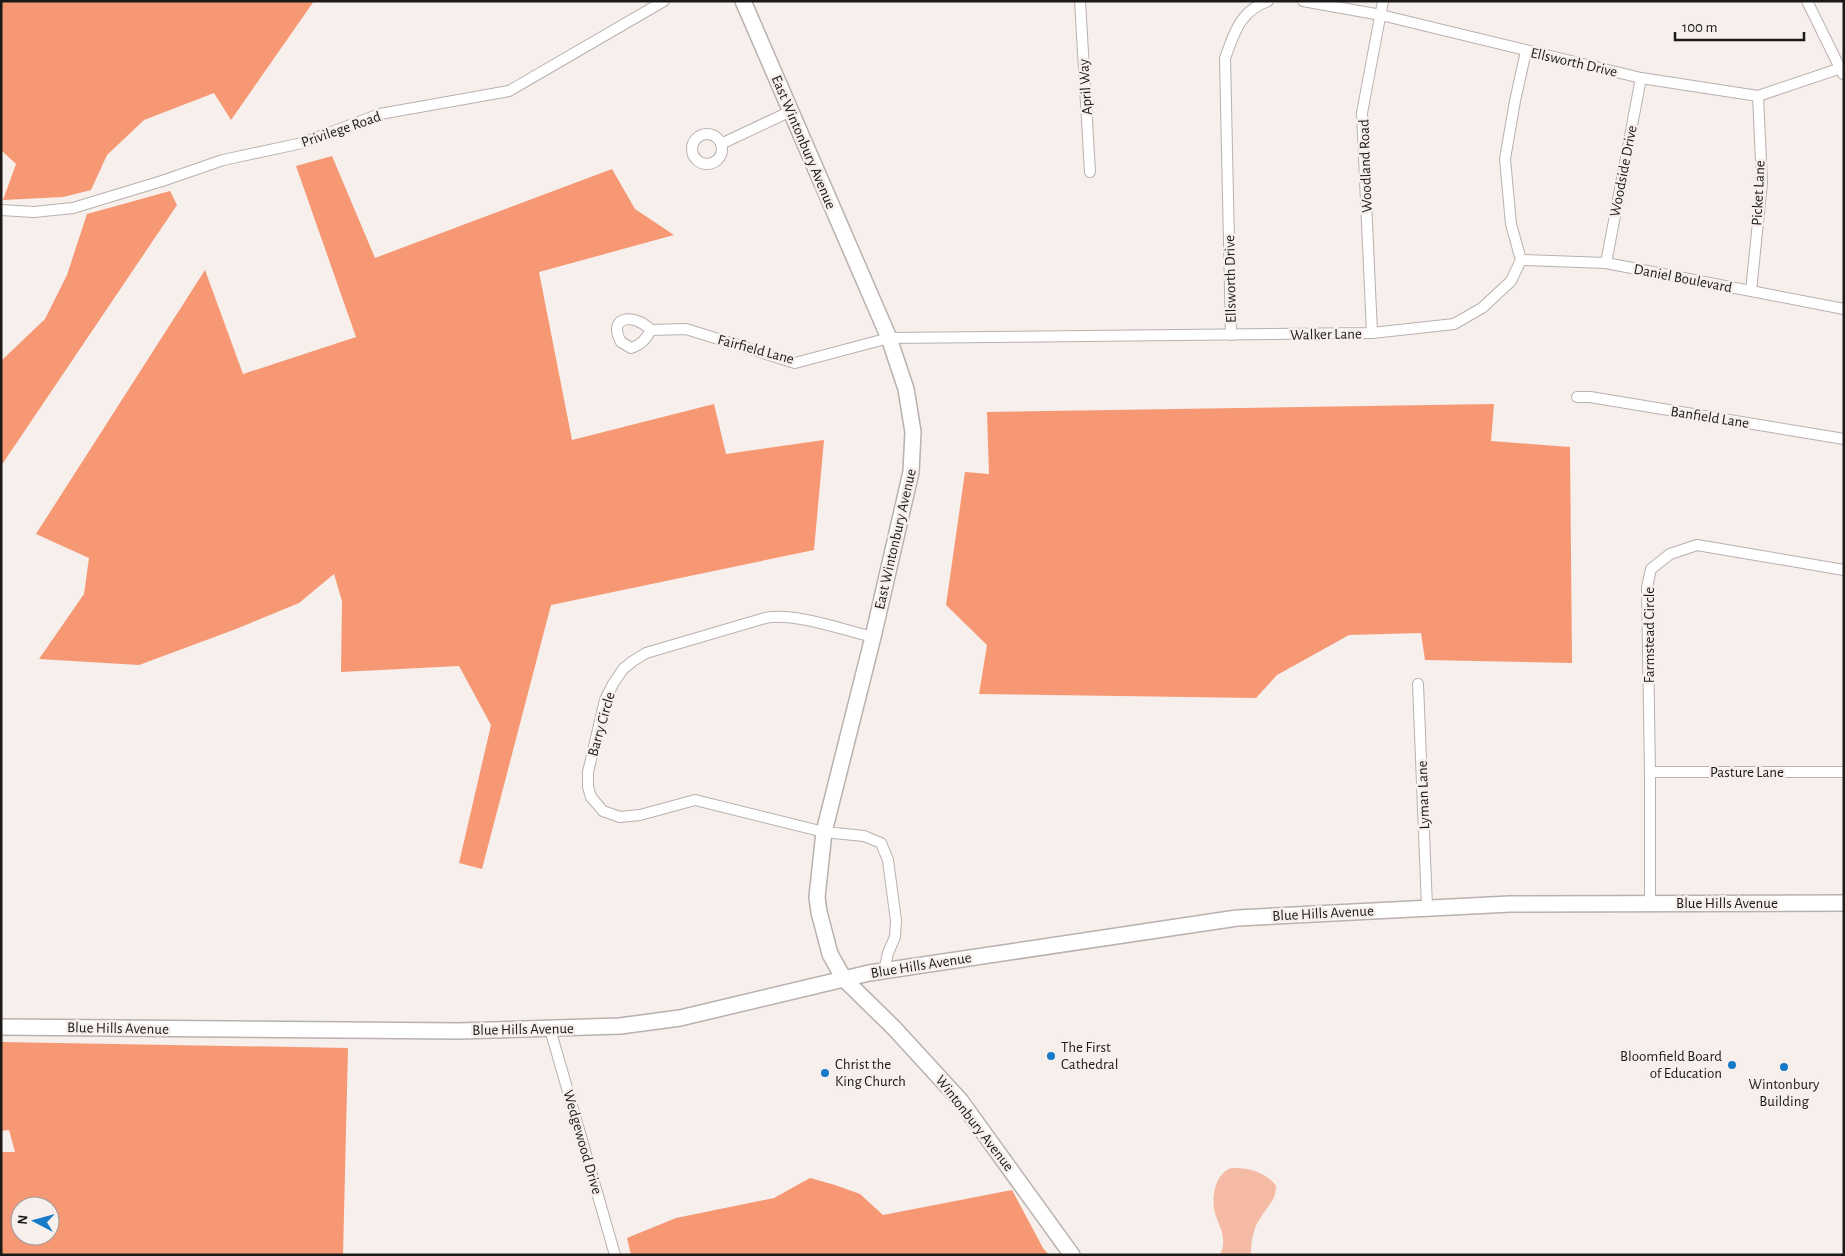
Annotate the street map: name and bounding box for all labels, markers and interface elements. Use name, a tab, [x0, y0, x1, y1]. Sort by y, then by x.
scale bar	[1675, 10, 1804, 42]
text: 100 m	[1682, 20, 1717, 35]
street label: Ellsworth Drive	[1529, 45, 1619, 80]
street label: April Way	[1076, 58, 1095, 116]
street label: East Wintonbury Avenue	[769, 73, 839, 211]
street label: Privilege Road	[299, 109, 383, 150]
street label: Woodland Road	[1356, 119, 1375, 213]
street label: Woodside Drive	[1607, 124, 1640, 218]
street label: Picket Lane	[1749, 160, 1768, 226]
street label: Ellsworth Drive	[1222, 235, 1239, 323]
street label: Daniel Boulevard	[1632, 262, 1734, 295]
street label: Walker Lane	[1290, 326, 1362, 343]
street label: Fairfield Lane	[716, 332, 796, 367]
street label: Banfield Lane	[1670, 404, 1750, 431]
street label: East Wintonbury Avenue	[872, 467, 919, 611]
street label: Farmstead Circle	[1642, 587, 1657, 683]
street label: Barry Circle	[585, 690, 618, 758]
street label: Lyman Lane	[1415, 760, 1432, 830]
street label: Pasture Lane	[1710, 765, 1784, 780]
street label: Blue Hills Avenue	[1676, 896, 1778, 911]
street label: Blue Hills Avenue	[1272, 903, 1374, 924]
street label: Blue Hills Avenue	[870, 950, 973, 981]
street label: Blue Hills Avenue	[67, 1020, 169, 1037]
street label: Blue Hills Avenue	[472, 1021, 574, 1038]
place label: The First Cathedral	[1061, 1040, 1118, 1072]
place label: Bloomfield Board of Education	[1620, 1049, 1722, 1081]
marker: The First Cathedral	[1045, 1050, 1057, 1062]
place label: Christ the King Church	[835, 1057, 906, 1089]
marker: Bloomfield Board of Education	[1726, 1059, 1738, 1071]
marker: Wintonbury Building	[1778, 1061, 1790, 1073]
marker: Christ the King Church	[819, 1067, 831, 1079]
street label: Wintonbury Avenue	[933, 1073, 1017, 1174]
place label: Wintonbury Building	[1749, 1077, 1820, 1109]
street label: Wedgewood Drive	[560, 1088, 605, 1196]
north arrow	[10, 1196, 60, 1246]
text: N	[16, 1214, 31, 1225]

